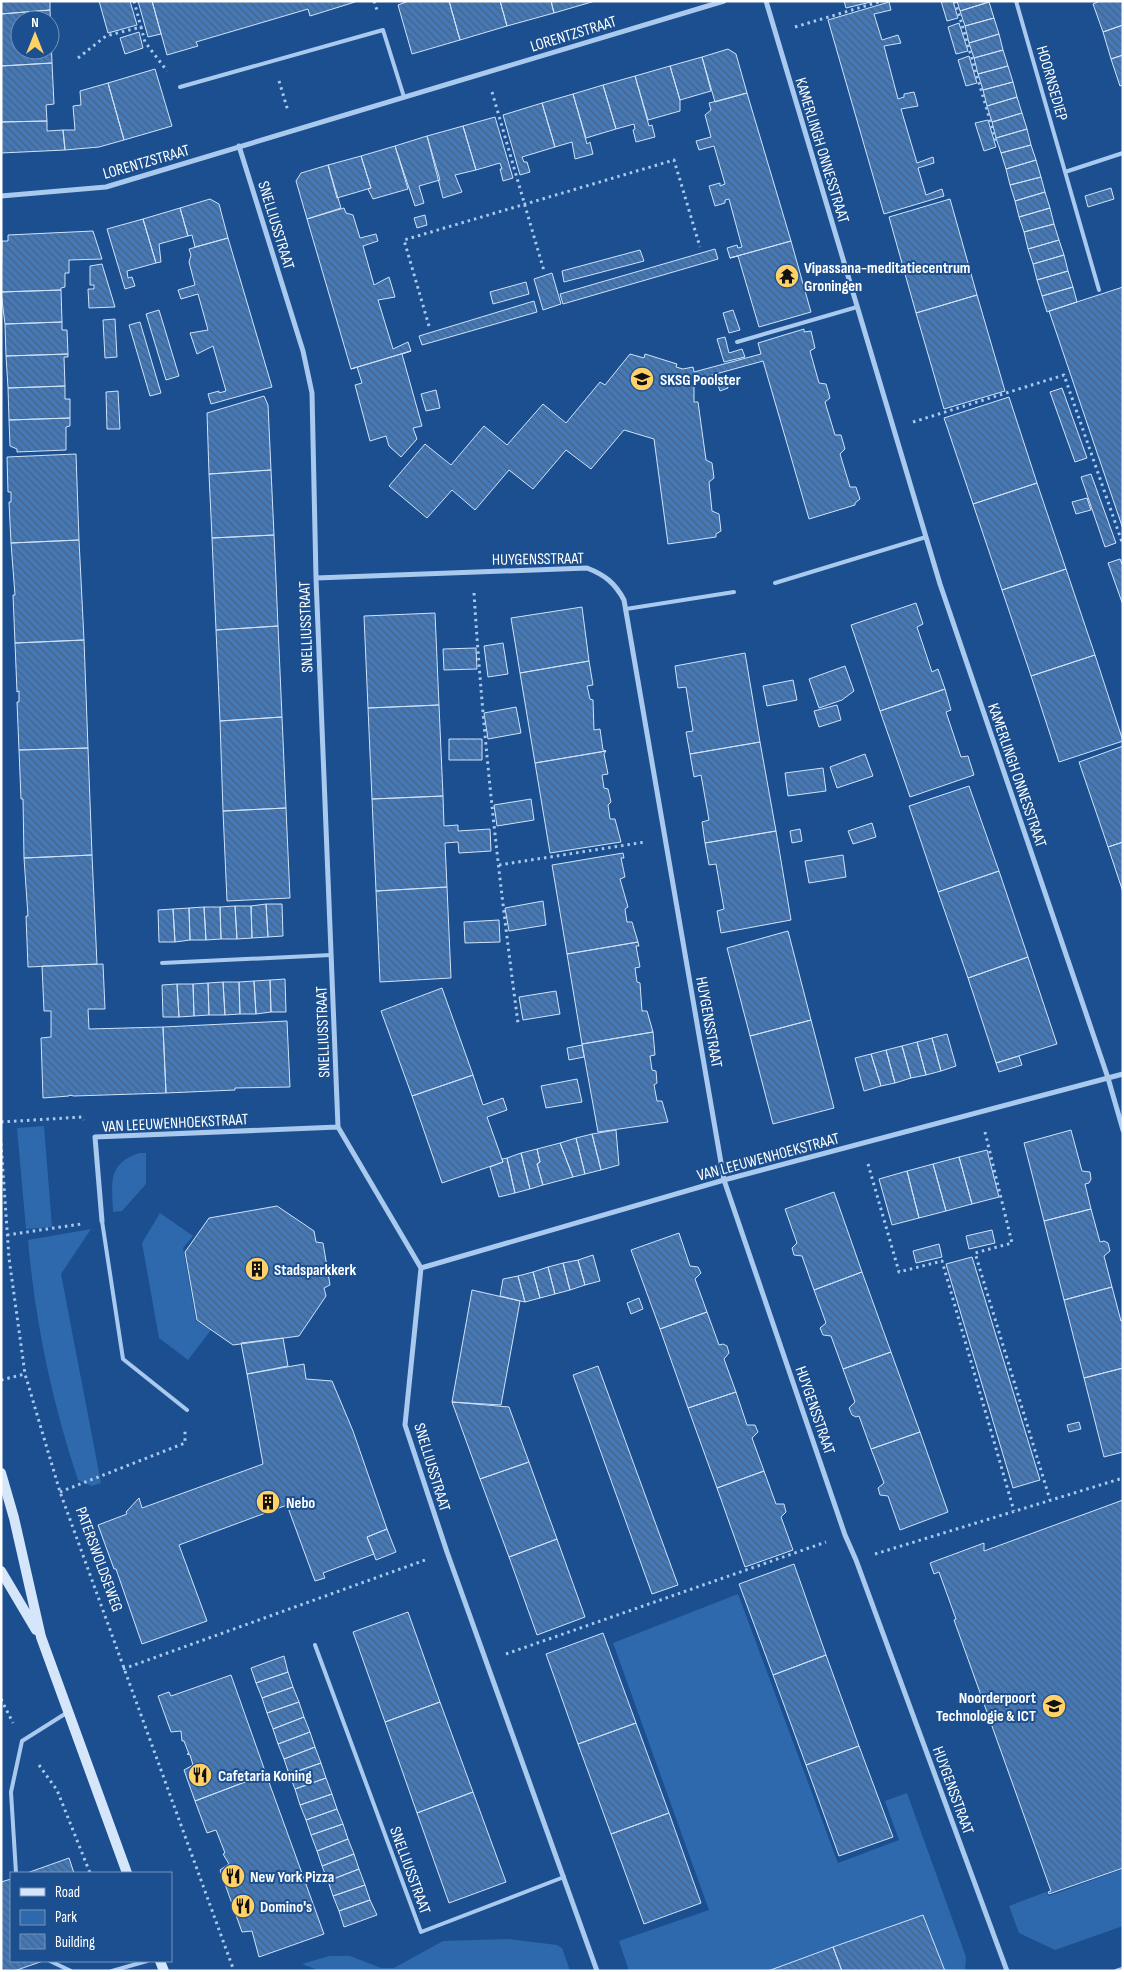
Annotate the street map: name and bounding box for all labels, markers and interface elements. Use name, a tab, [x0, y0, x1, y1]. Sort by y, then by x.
north arrow	[10, 10, 60, 60]
street label: LORENTZSTRAAT	[528, 12, 619, 57]
text: N	[31, 14, 39, 31]
street label: HOORNSEDIEP	[1032, 44, 1071, 123]
street label: KAMERLINGH ONNESSTRAAT	[790, 75, 853, 226]
street label: LORENTZSTRAAT	[101, 141, 192, 184]
street label: SNELLIUSSTRAAT	[253, 179, 298, 272]
place label: Vipassana-meditatiecentrum Groningen	[804, 259, 970, 296]
temple icon: Vipassana-meditatiecentrum Groningen	[774, 263, 800, 289]
school or university icon: SKSG Poolster	[629, 366, 655, 392]
place label: SKSG Poolster	[660, 371, 741, 390]
street label: HUYGENSSTRAAT	[492, 549, 585, 570]
street label: SNELLIUSSTRAAT	[295, 580, 318, 673]
street label: KAMERLINGH ONNESSTRAAT	[983, 701, 1050, 851]
street label: HUYGENSSTRAAT	[691, 975, 726, 1070]
street label: SNELLIUSSTRAAT	[312, 985, 335, 1078]
street label: VAN LEEUWENHOEKSTRAAT	[101, 1110, 249, 1137]
street label: VAN LEEUWENHOEKSTRAAT	[695, 1129, 842, 1186]
building icon: Stadsparkkerk	[244, 1256, 270, 1282]
place label: Stadsparkkerk	[274, 1261, 357, 1280]
street label: HUYGENSSTRAAT	[791, 1364, 839, 1458]
street label: SNELLIUSSTRAAT	[409, 1421, 454, 1514]
building icon: Nebo	[255, 1489, 281, 1515]
place label: Nebo	[286, 1494, 315, 1513]
street label: PATERSWOLDSEWEG	[71, 1505, 126, 1614]
place label: Noorderpoort Technologie & ICT	[936, 1689, 1036, 1726]
school or university icon: Noorderpoort Technologie & ICT	[1041, 1693, 1067, 1719]
street label: HUYGENSSTRAAT	[928, 1744, 977, 1837]
restaurant icon: Cafetaria Koning	[187, 1762, 213, 1788]
place label: Cafetaria Koning	[218, 1767, 312, 1786]
street label: SNELLIUSSTRAAT	[385, 1824, 434, 1917]
restaurant icon: New York Pizza	[220, 1863, 246, 1889]
place label: New York Pizza	[250, 1868, 334, 1887]
legend	[10, 1872, 172, 1962]
text: Road	[55, 1883, 80, 1902]
restaurant icon: Domino's	[230, 1893, 256, 1919]
place label: Domino's	[260, 1898, 312, 1917]
text: Park	[55, 1908, 77, 1927]
text: Building	[55, 1933, 95, 1952]

